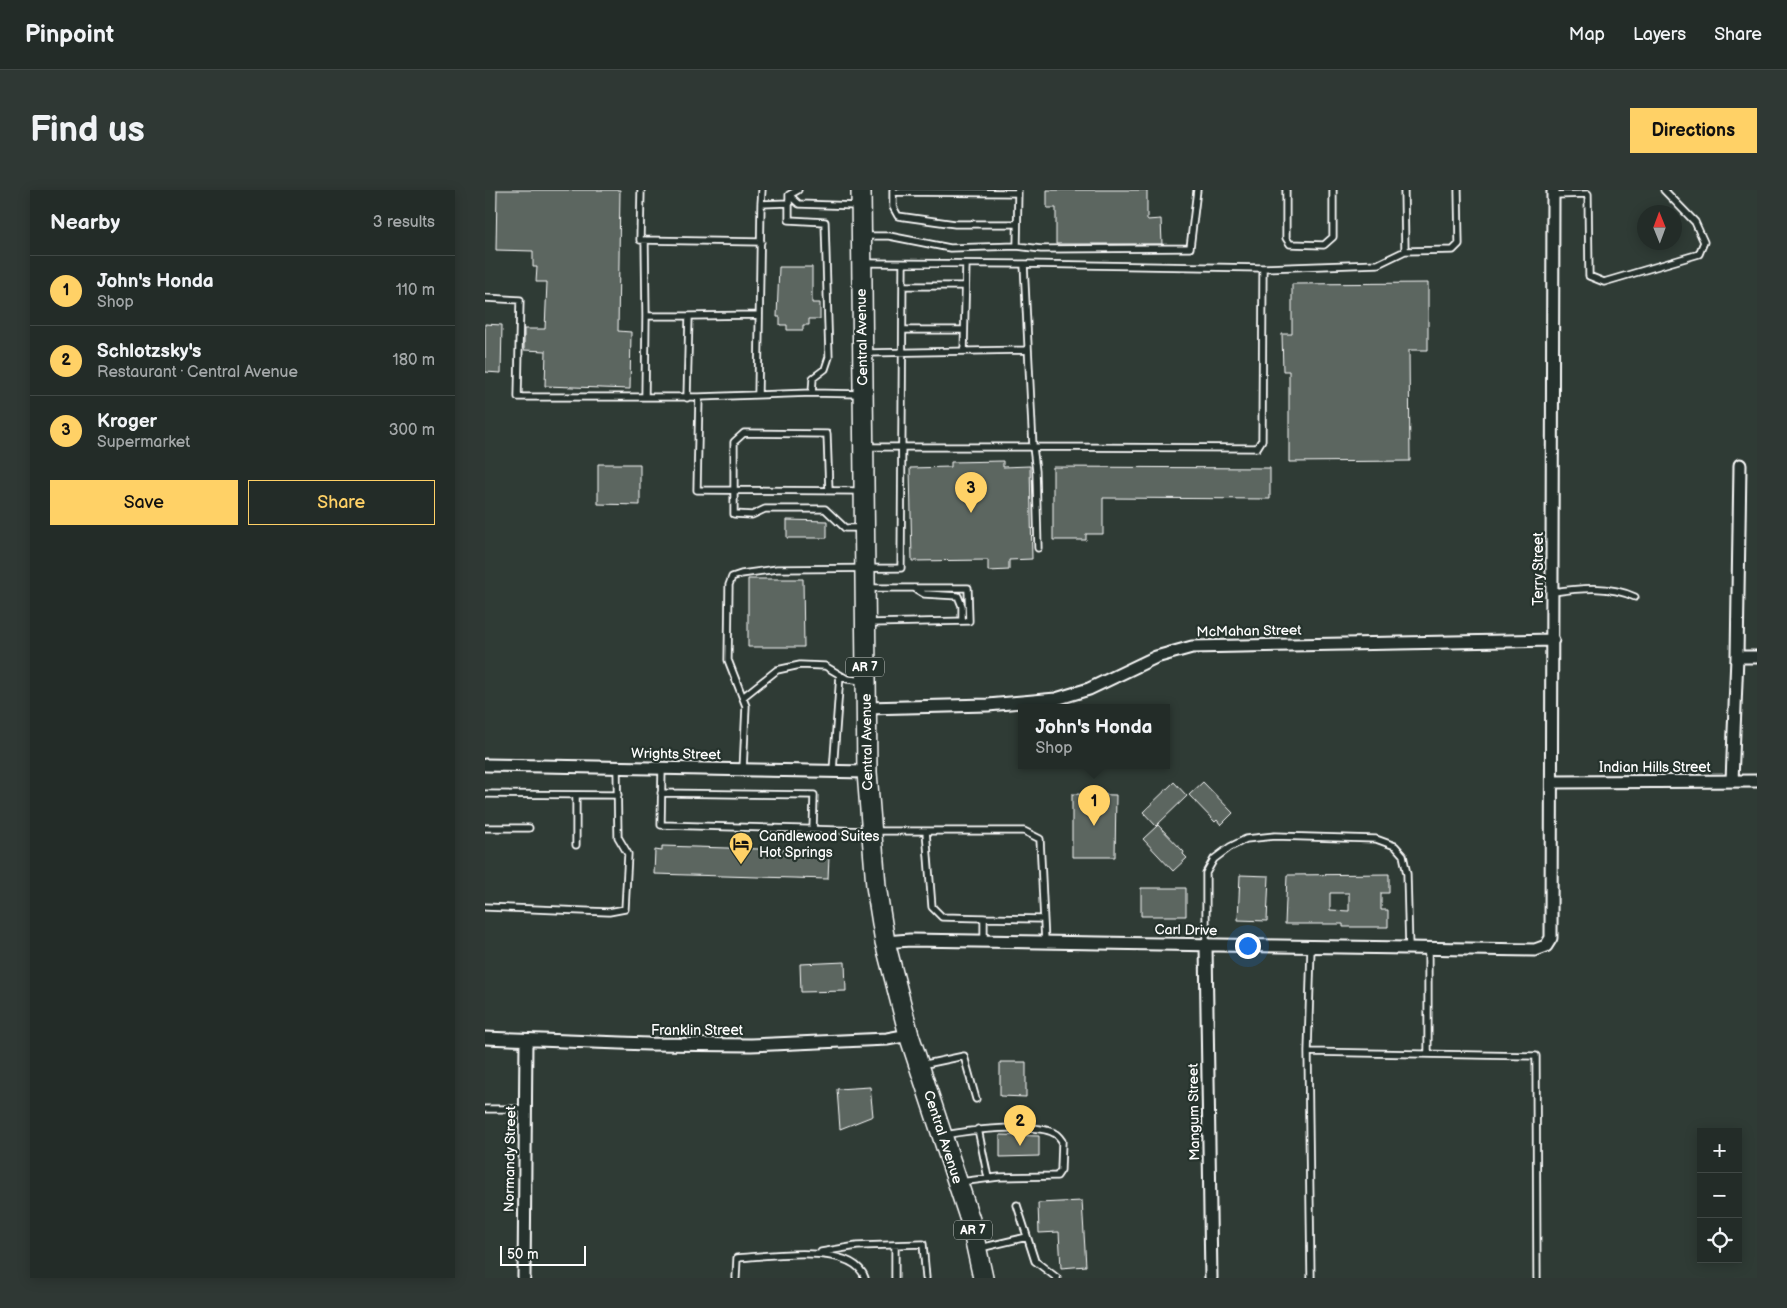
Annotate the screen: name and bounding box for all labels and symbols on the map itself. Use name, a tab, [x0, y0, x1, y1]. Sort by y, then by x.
north arrow	[1637, 205, 1682, 250]
street label: Central Avenue	[853, 288, 871, 386]
pin: 3	[955, 472, 987, 513]
street label: Terry Street	[1530, 532, 1547, 606]
street label: McMahan Street	[1196, 622, 1302, 640]
road number: AR 7	[846, 658, 884, 677]
street label: Central Avenue	[858, 693, 876, 791]
street label: Wrights Street	[631, 745, 722, 763]
street label: Indian Hills Street	[1599, 759, 1712, 776]
pin: 1	[1078, 785, 1110, 826]
place label: Candlewood Suites Hot Springs	[759, 828, 880, 861]
hotel icon: Candlewood Suites Hot Springs	[728, 831, 754, 865]
street label: Carl Drive	[1154, 921, 1218, 939]
your location	[1235, 933, 1261, 959]
street label: Franklin Street	[651, 1022, 744, 1039]
street label: Mangum Street	[1185, 1063, 1203, 1161]
street label: Central Avenue	[920, 1088, 966, 1186]
street label: Normandy Street	[501, 1105, 519, 1212]
pin: 2	[1004, 1105, 1036, 1146]
road number: AR 7	[954, 1220, 992, 1240]
scale bar	[500, 1243, 586, 1266]

